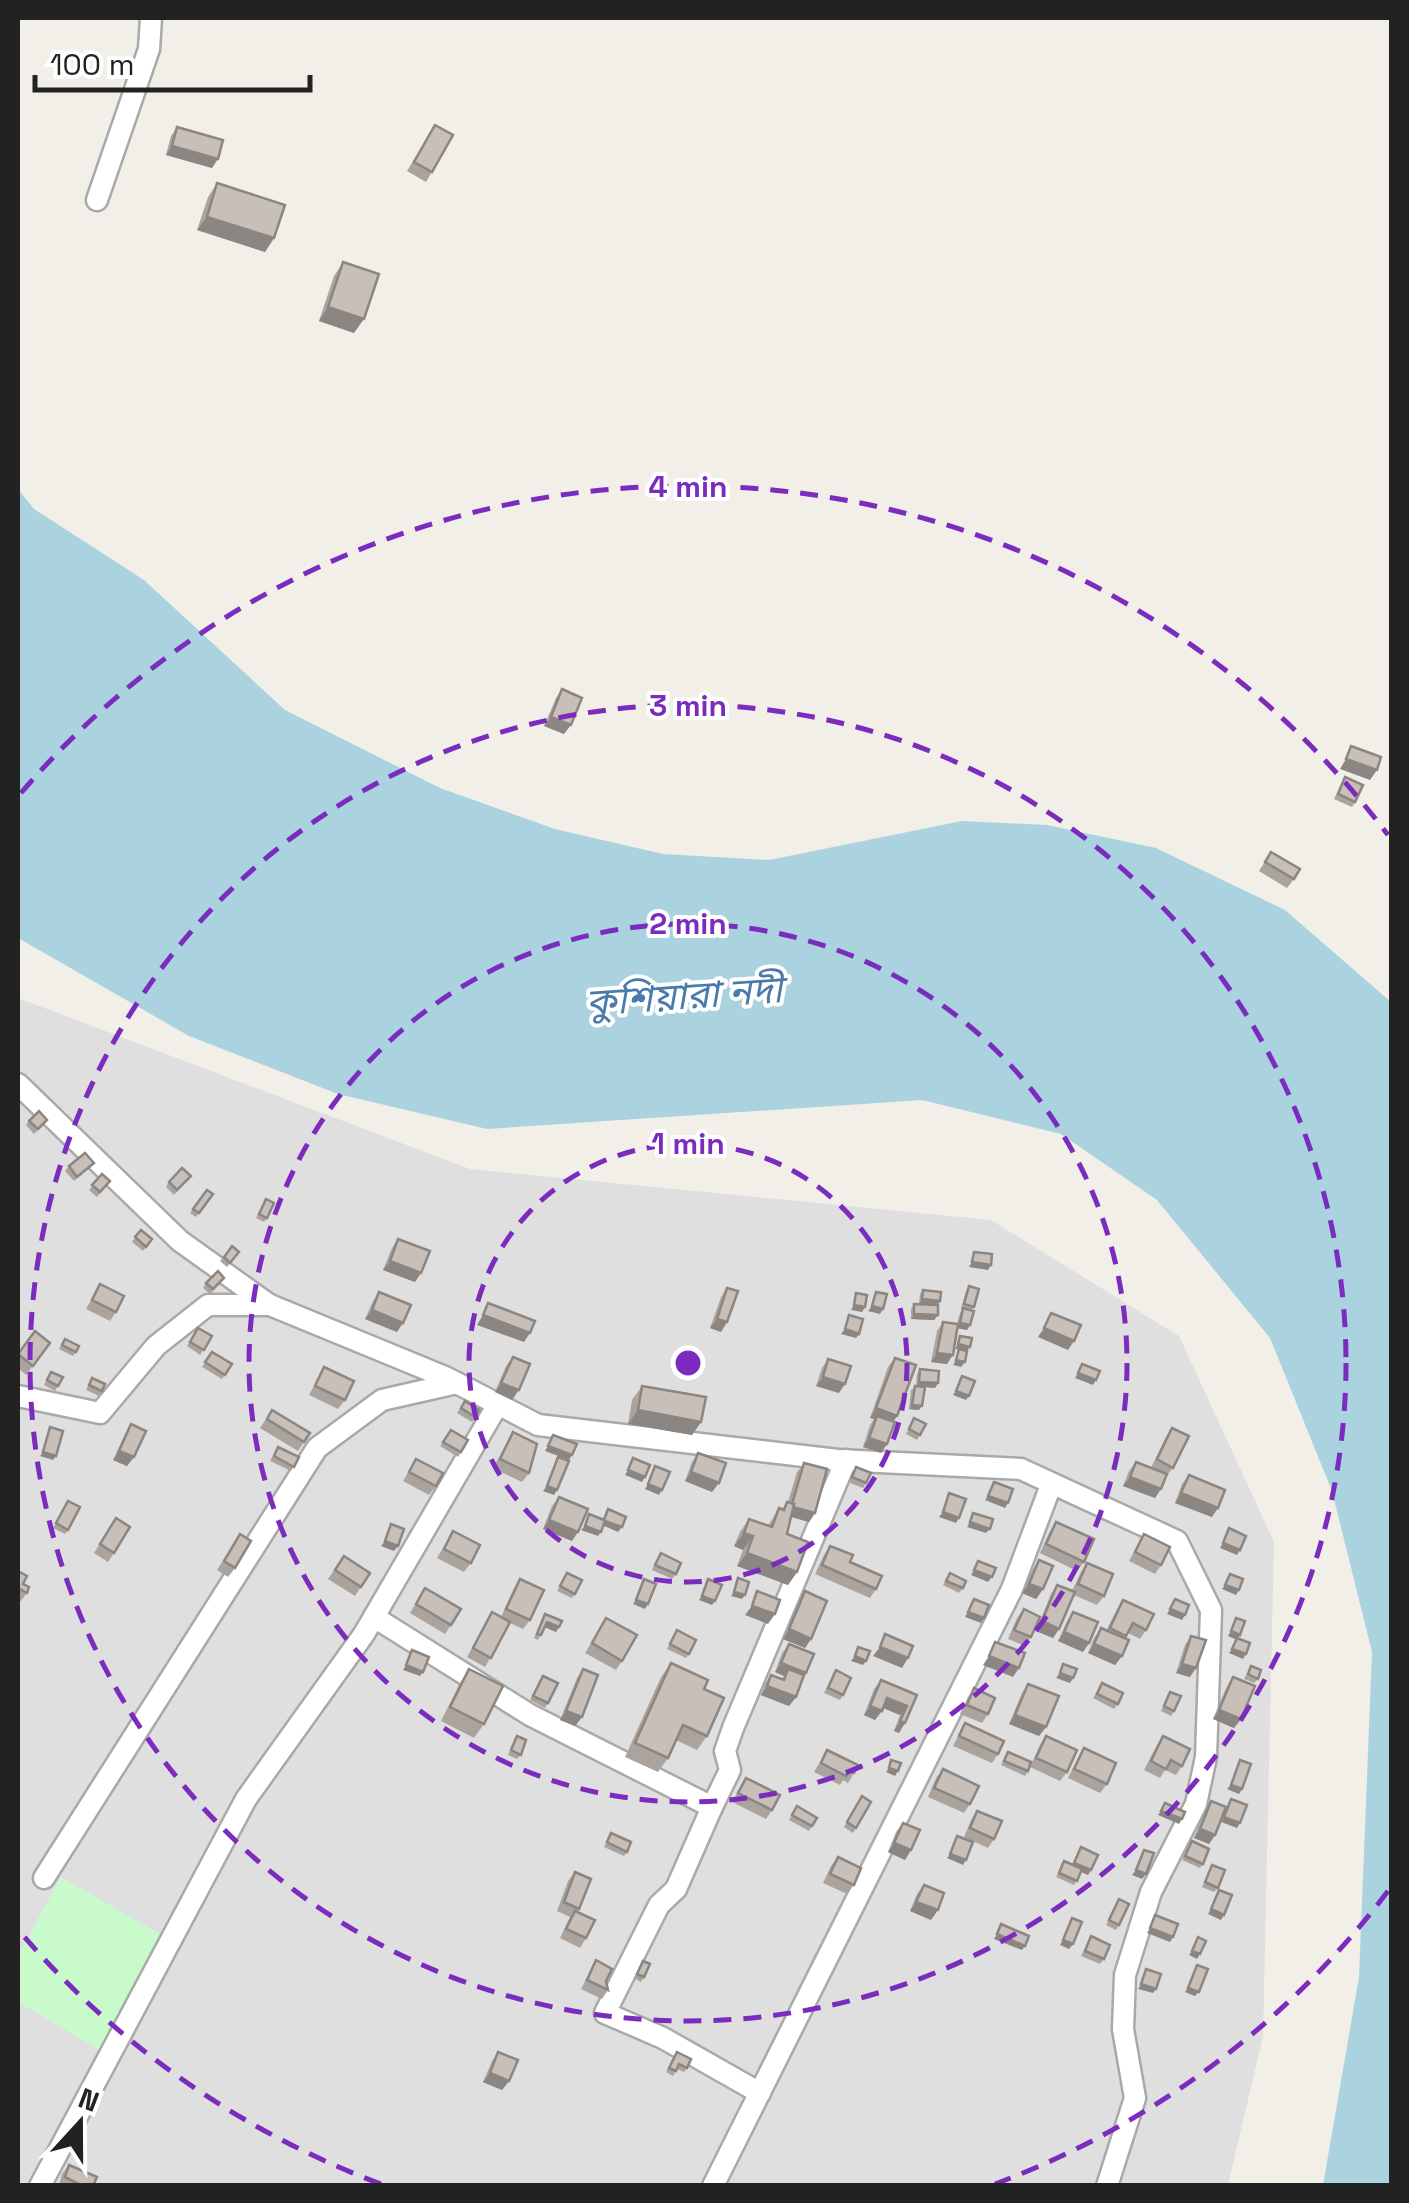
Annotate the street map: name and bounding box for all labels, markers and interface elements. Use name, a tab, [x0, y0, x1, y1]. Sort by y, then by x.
scale bar	[35, 30, 310, 92]
text: 100 m	[50, 45, 135, 84]
text: 4 min	[649, 467, 727, 506]
text: 3 min	[649, 686, 727, 725]
text: 2 min	[649, 904, 727, 943]
water label: কুশিয়ারা নদী	[584, 965, 791, 1027]
text: 1 min	[651, 1124, 725, 1163]
centre of rings	[670, 1345, 706, 1381]
north arrow	[30, 2073, 130, 2173]
text: N	[74, 2079, 104, 2120]

